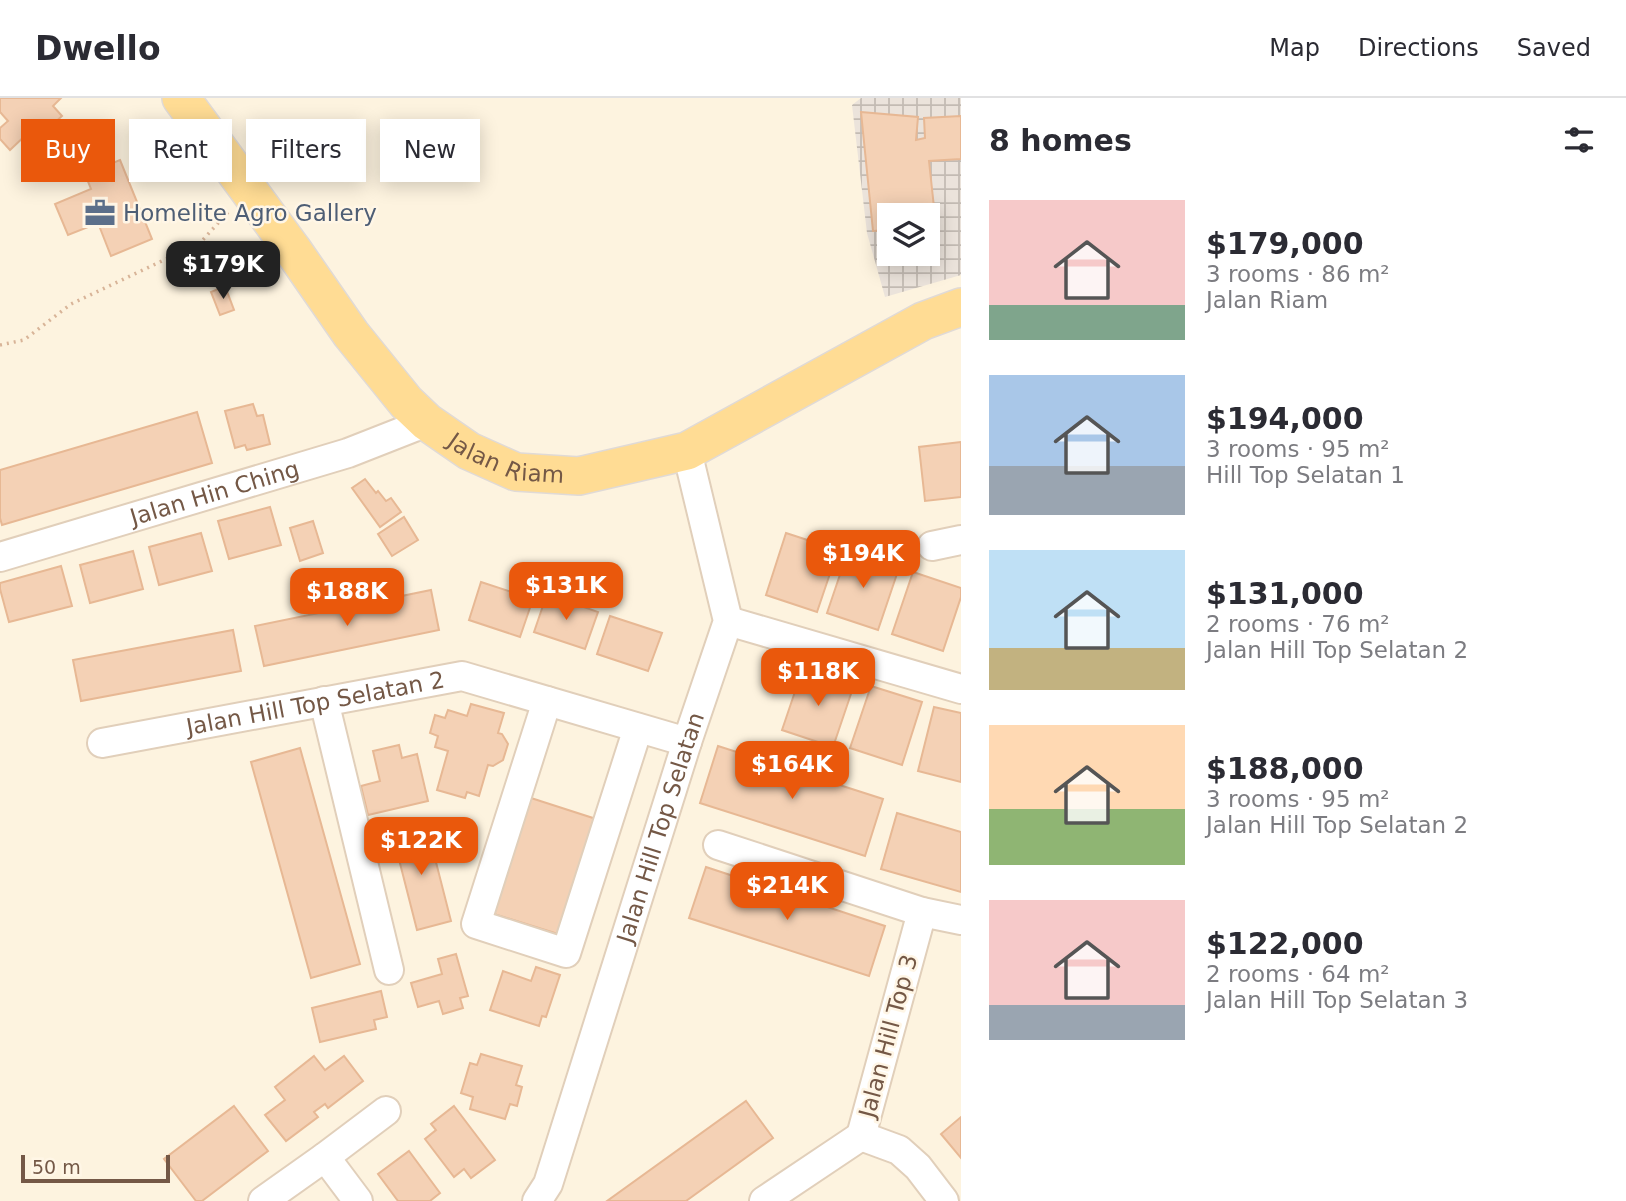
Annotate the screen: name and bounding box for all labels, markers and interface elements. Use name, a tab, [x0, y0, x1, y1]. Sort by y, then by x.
text: Dwello	[35, 29, 161, 68]
text: Map	[1269, 34, 1320, 62]
text: Directions	[1358, 34, 1479, 62]
text: Saved	[1517, 34, 1591, 62]
chip: Buy	[21, 119, 115, 182]
chip: Rent	[129, 119, 232, 182]
chip: Filters	[246, 119, 366, 182]
chip: New	[380, 119, 480, 182]
icon: filters	[1560, 121, 1598, 159]
text: 8 homes	[989, 123, 1132, 158]
office icon: Homelite Agro Gallery	[83, 196, 117, 230]
place label: Homelite Agro Gallery	[123, 200, 377, 226]
map controls	[877, 203, 940, 266]
button: layers	[877, 203, 940, 266]
text: $179,000	[1206, 226, 1364, 261]
icon: home	[1045, 228, 1129, 312]
pin: $179K	[174, 242, 272, 301]
text: $179K	[182, 251, 264, 277]
text: 3 rooms · 86 m²	[1206, 261, 1390, 287]
text: Jalan Riam	[1206, 287, 1328, 313]
text: $194,000	[1206, 401, 1364, 436]
icon: home	[1045, 403, 1129, 487]
street label: Jalan Riam	[441, 426, 565, 488]
text: 3 rooms · 95 m²	[1206, 436, 1390, 462]
street label: Jalan Hin Ching	[125, 455, 302, 531]
text: Hill Top Selatan 1	[1206, 462, 1405, 488]
pin: $194K	[814, 531, 912, 590]
text: $194K	[822, 540, 904, 566]
pin: $131K	[517, 562, 615, 622]
pin: $188K	[298, 568, 396, 628]
text: $131K	[525, 572, 607, 598]
text: $131,000	[1206, 576, 1364, 611]
text: $188K	[306, 578, 388, 604]
icon: home	[1045, 578, 1129, 662]
text: 2 rooms · 76 m²	[1206, 611, 1390, 637]
text: Jalan Hill Top Selatan 2	[1206, 637, 1468, 663]
pin: $118K	[769, 648, 867, 708]
text: $118K	[777, 658, 859, 684]
street label: Jalan Hill Top Selatan 2	[182, 667, 447, 740]
street label: Jalan Hill Top Selatan	[611, 709, 709, 948]
pin: $164K	[743, 742, 841, 801]
text: $164K	[751, 751, 833, 777]
text: $188,000	[1206, 751, 1364, 786]
icon: home	[1045, 753, 1129, 837]
text: 3 rooms · 95 m²	[1206, 786, 1390, 812]
text: Jalan Hill Top Selatan 2	[1206, 812, 1468, 838]
pin: $122K	[372, 818, 470, 877]
text: $122K	[380, 827, 462, 853]
pin: $214K	[738, 862, 836, 922]
text: $214K	[746, 872, 828, 898]
text: $122,000	[1206, 926, 1364, 961]
icon: home	[1045, 928, 1129, 1012]
street label: Jalan Hill Top 3	[853, 952, 922, 1122]
text: 2 rooms · 64 m²	[1206, 961, 1390, 987]
text: Jalan Hill Top Selatan 3	[1206, 987, 1468, 1013]
scale bar	[21, 1152, 170, 1184]
text: 50 m	[32, 1156, 81, 1178]

